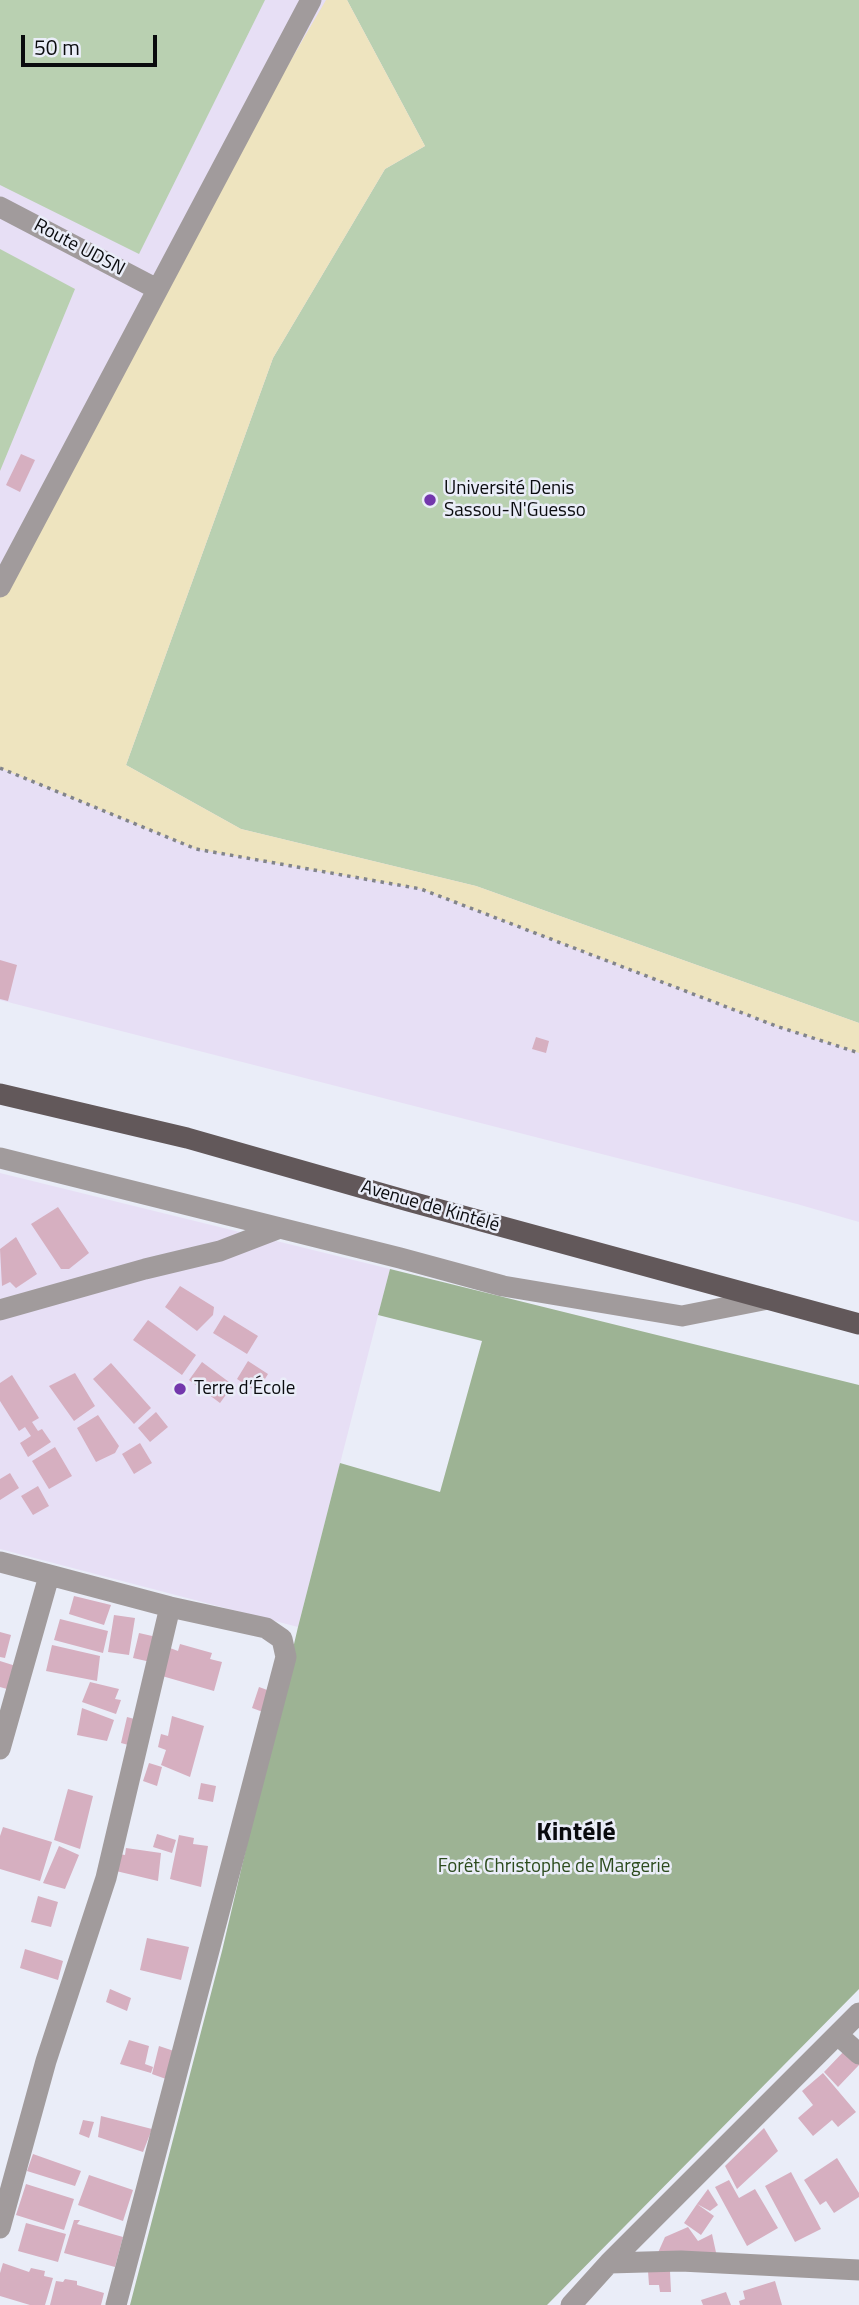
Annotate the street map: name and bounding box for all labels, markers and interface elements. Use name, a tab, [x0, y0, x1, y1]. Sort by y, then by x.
scale bar	[24, 21, 161, 65]
text: 50 m	[34, 31, 80, 63]
street label: Route UDSN	[30, 215, 128, 281]
place label: Université Denis Sassou-N'Guesso	[444, 478, 586, 522]
marker: Université Denis Sassou-N'Guesso	[422, 492, 438, 508]
street label: Avenue de Kintélé	[358, 1176, 502, 1238]
place label: Terre d’École	[194, 1378, 295, 1400]
marker: Terre d’École	[172, 1381, 188, 1397]
district label: Kintélé	[536, 1818, 616, 1850]
park label: Forêt Christophe de Margerie	[438, 1856, 670, 1878]

